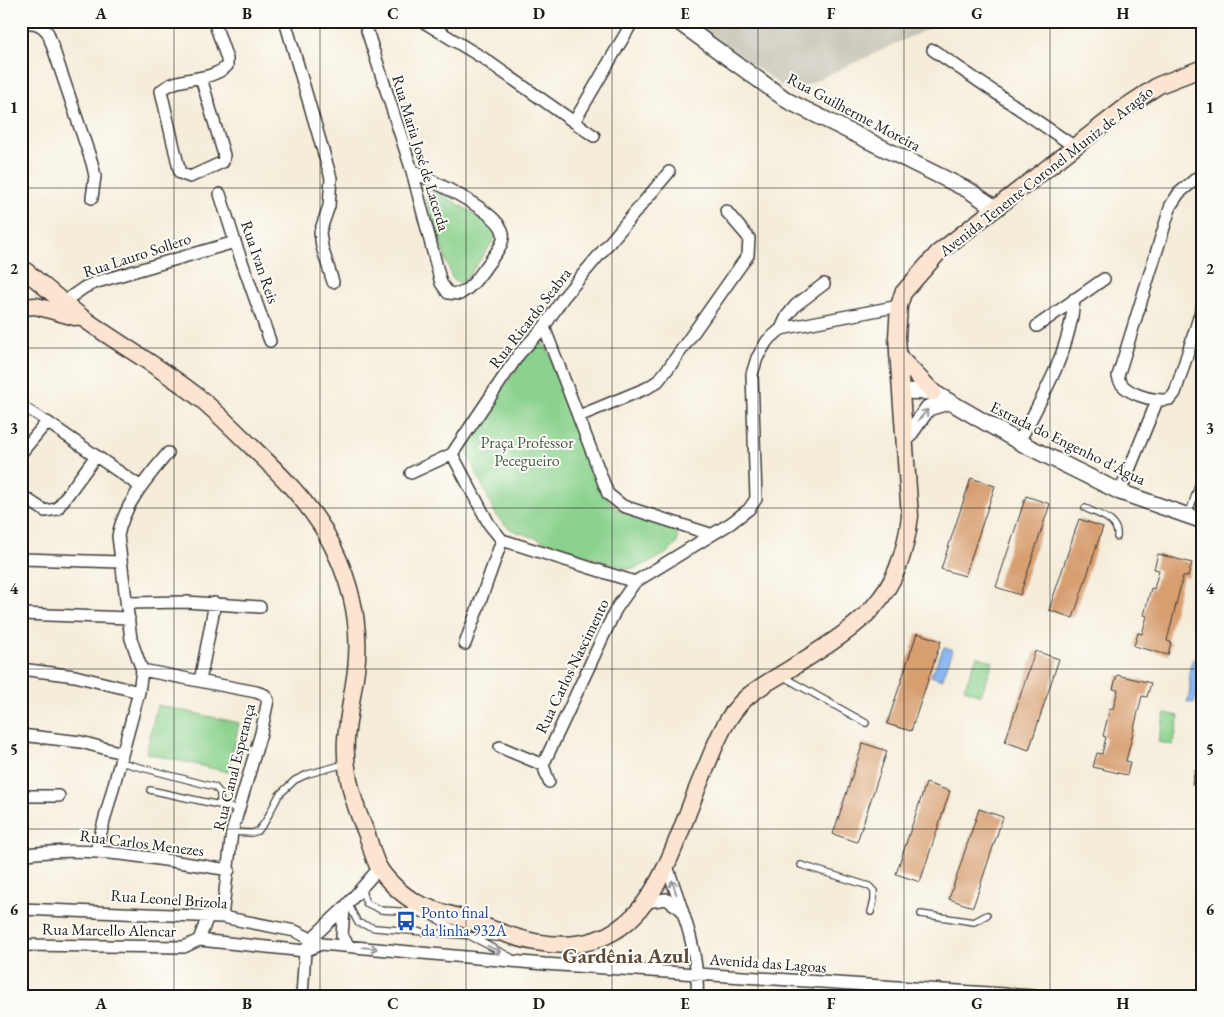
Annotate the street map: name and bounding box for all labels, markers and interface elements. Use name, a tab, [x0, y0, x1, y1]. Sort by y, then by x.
text: A	[94, 3, 107, 24]
text: B	[242, 3, 252, 24]
text: C	[387, 3, 399, 24]
text: D	[533, 3, 545, 24]
text: E	[680, 3, 690, 24]
text: F	[827, 3, 836, 24]
text: G	[971, 3, 983, 24]
text: H	[1117, 3, 1130, 24]
street label: Rua Guilherme Moreira	[784, 68, 925, 156]
street label: Rua Maria José de Lacerda	[387, 72, 455, 234]
street label: Avenida Tenente Coronel Muniz de Aragão	[934, 81, 1157, 262]
text: 1	[10, 97, 18, 118]
text: 1	[1206, 97, 1214, 118]
street label: Rua Ivan Reis	[236, 218, 284, 306]
street label: Rua Lauro Sollero	[80, 228, 194, 282]
text: 2	[10, 258, 19, 279]
text: 2	[1206, 258, 1215, 279]
street label: Rua Ricardo Seabra	[484, 263, 576, 373]
street label: Estrada do Engenho d'Água	[987, 396, 1150, 490]
one-way arrow	[917, 408, 928, 421]
text: 3	[10, 418, 18, 439]
text: 3	[1206, 418, 1214, 439]
park label: Praça Professor Pecegueiro	[480, 432, 574, 471]
text: 4	[10, 578, 19, 599]
text: 4	[1206, 578, 1215, 599]
street label: Rua Carlos Nascimento	[530, 595, 614, 737]
street label: Rua Canal Esperança	[208, 700, 260, 833]
text: 5	[10, 739, 18, 760]
text: 5	[1206, 739, 1214, 760]
street label: Rua Carlos Menezes	[79, 825, 205, 861]
one-way arrow	[669, 879, 678, 895]
street label: Rua Leonel Brizola	[110, 884, 229, 914]
text: 6	[10, 899, 19, 920]
text: 6	[1206, 899, 1215, 920]
place label: Ponto final da linha 932A	[421, 902, 508, 941]
bus stop icon: Ponto final da linha 932A	[395, 910, 417, 932]
street label: Rua Marcello Alencar	[42, 918, 177, 942]
district label: Gardênia Azul	[563, 942, 689, 969]
one-way arrow	[361, 943, 377, 953]
one-way arrow	[486, 945, 501, 954]
street label: Avenida das Lagoas	[708, 948, 827, 978]
text: A	[94, 993, 107, 1014]
text: B	[242, 993, 252, 1014]
text: C	[387, 993, 399, 1014]
text: D	[533, 993, 545, 1014]
text: E	[680, 993, 690, 1014]
text: F	[827, 993, 836, 1014]
text: G	[971, 993, 983, 1014]
text: H	[1117, 993, 1130, 1014]

